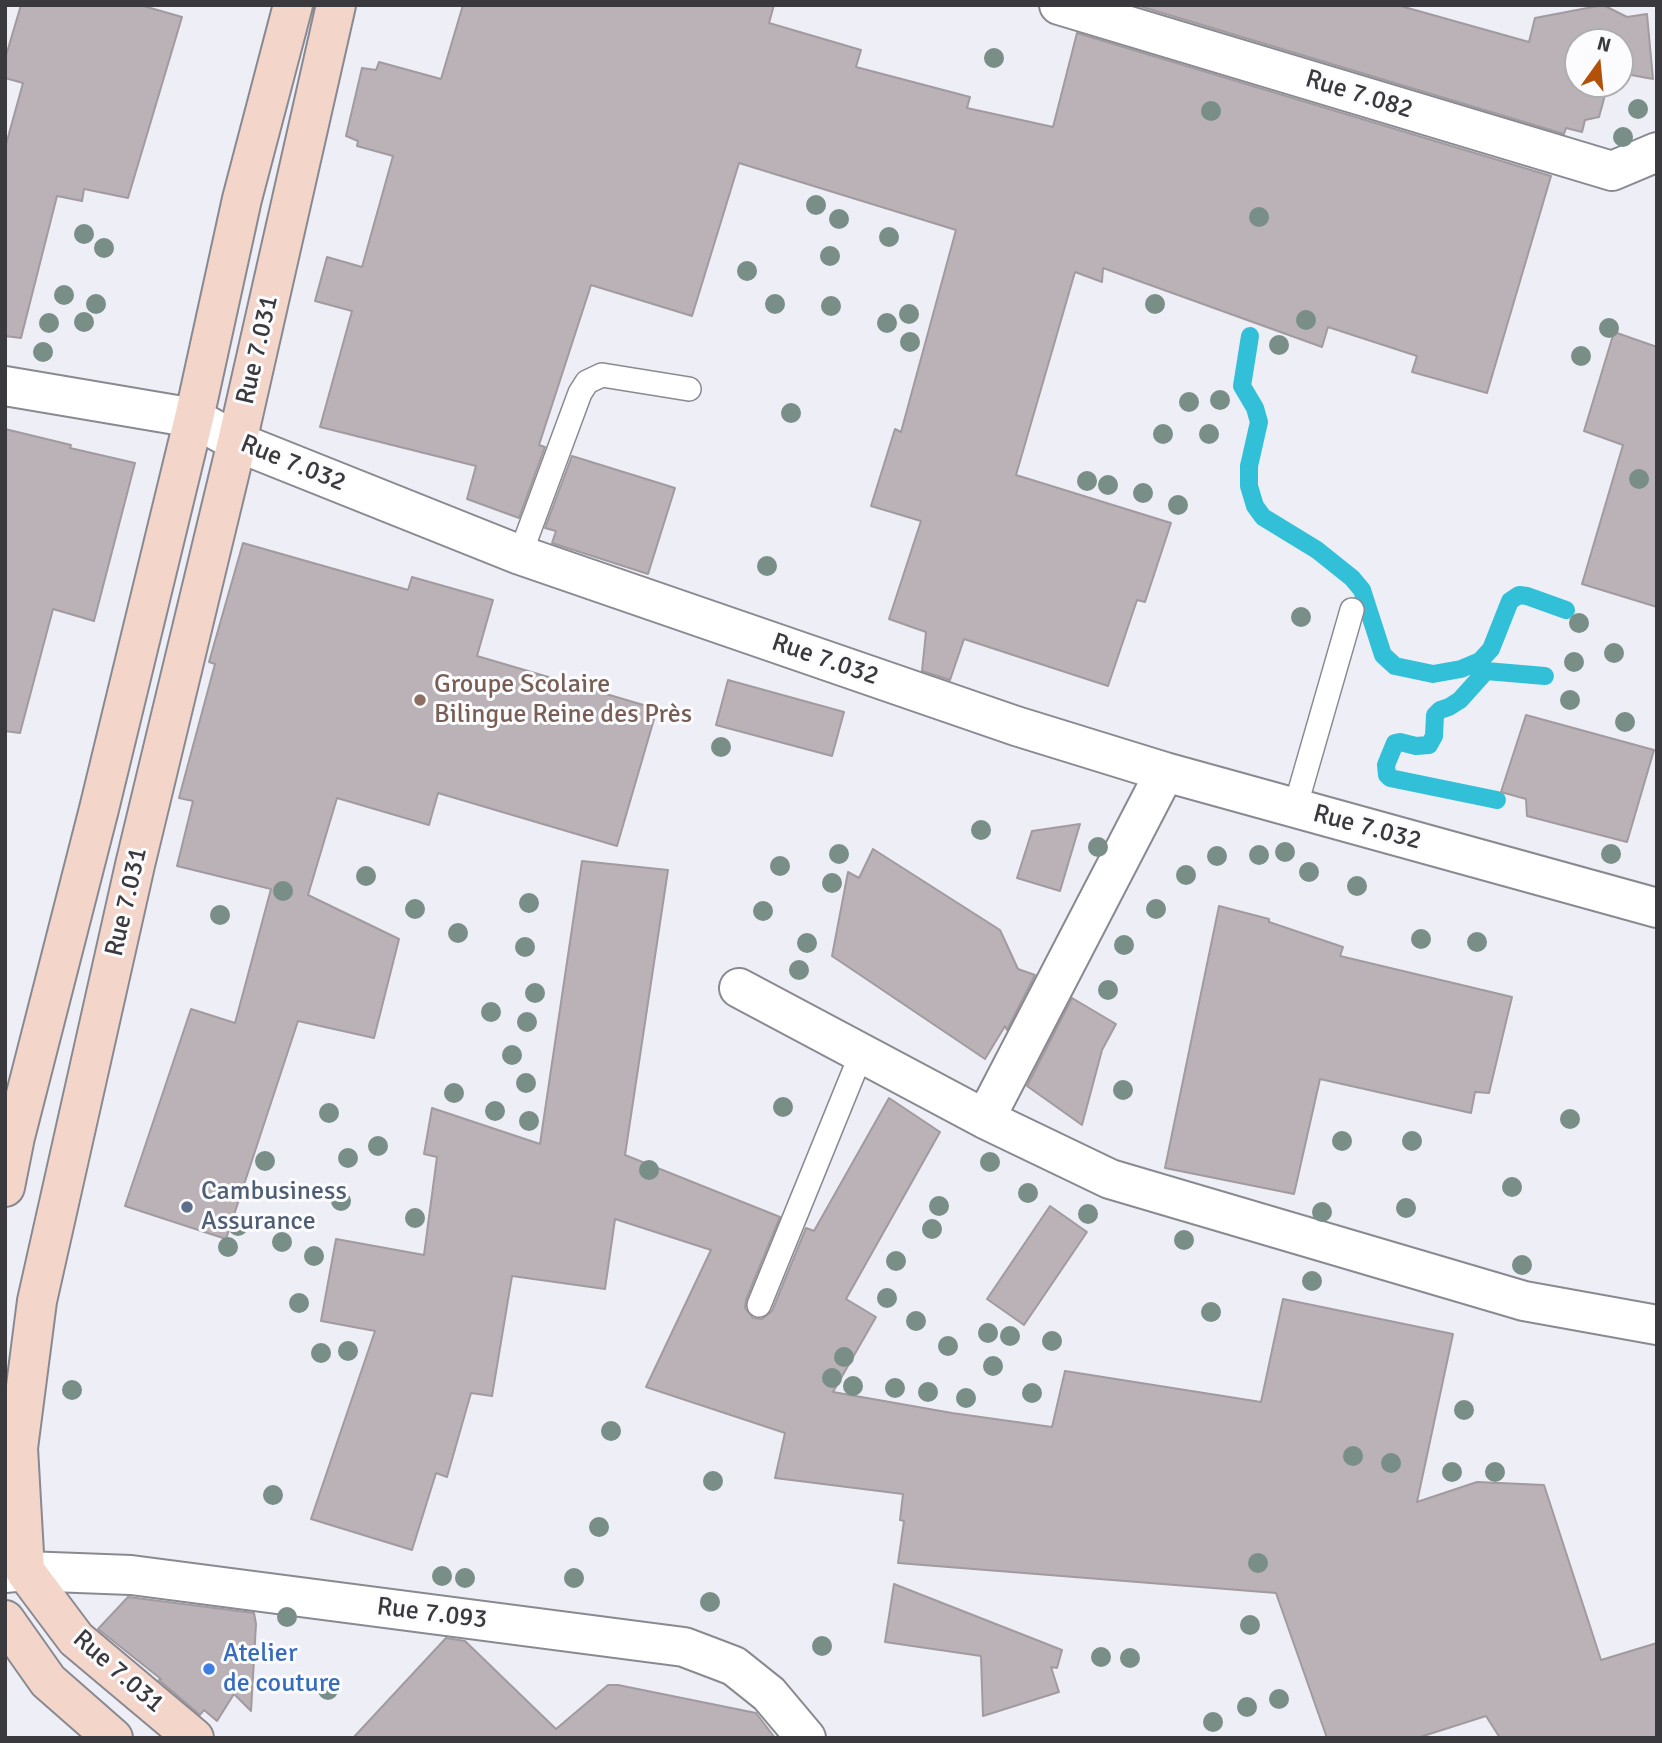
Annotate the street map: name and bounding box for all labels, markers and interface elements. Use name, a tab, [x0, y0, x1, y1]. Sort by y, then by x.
north arrow	[1564, 28, 1634, 98]
text: N	[1594, 31, 1613, 58]
street label: Rue 7.082	[1301, 64, 1417, 126]
street label: Rue 7.031	[230, 292, 286, 408]
street label: Rue 7.032	[236, 429, 350, 499]
street label: Rue 7.032	[767, 627, 883, 693]
place label: Groupe Scolaire Bilingue Reine des Près	[434, 669, 692, 730]
marker: Groupe Scolaire Bilingue Reine des Près	[412, 692, 428, 708]
street label: Rue 7.032	[1309, 799, 1425, 857]
street label: Rue 7.031	[99, 844, 155, 960]
place label: Cambusiness Assurance	[201, 1176, 347, 1238]
marker: Cambusiness Assurance	[179, 1199, 195, 1215]
street label: Rue 7.093	[375, 1592, 489, 1636]
street label: Rue 7.031	[66, 1624, 170, 1720]
place label: Atelier de couture	[223, 1638, 341, 1700]
marker: Atelier de couture	[201, 1661, 217, 1677]

